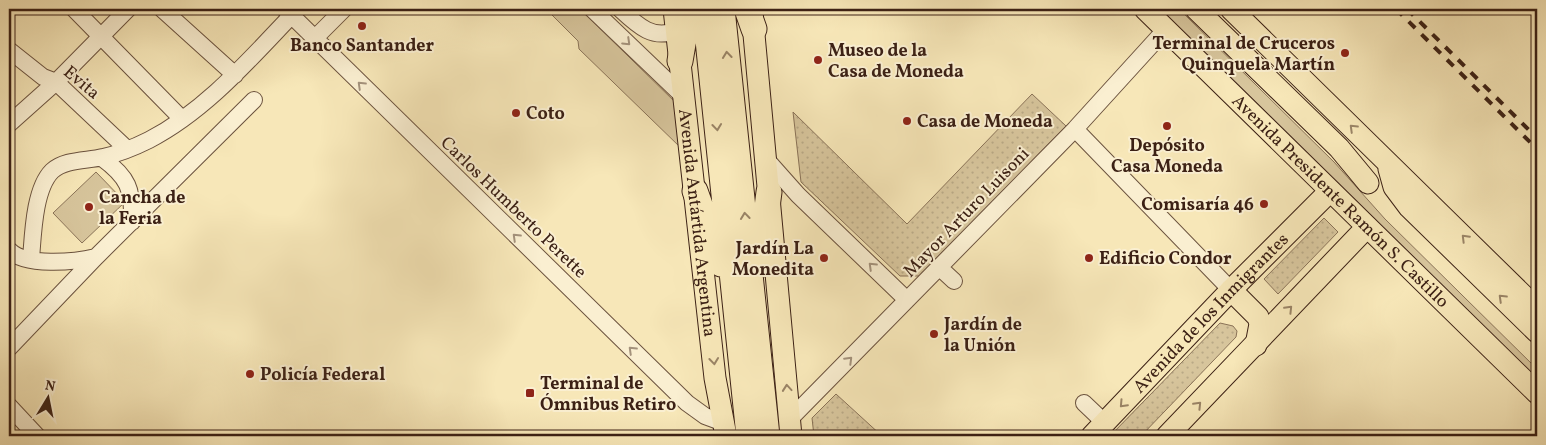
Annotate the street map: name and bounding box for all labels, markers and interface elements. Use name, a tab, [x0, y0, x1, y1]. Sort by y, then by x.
marker: Banco Santander	[356, 20, 368, 32]
place label: Terminal de Cruceros Quinquela Martín	[1152, 32, 1335, 78]
place label: Banco Santander	[290, 34, 435, 59]
one-way arrow	[621, 36, 630, 45]
place label: Museo de la Casa de Moneda	[828, 39, 964, 85]
marker: Terminal de Cruceros Quinquela Martín	[1339, 47, 1351, 59]
one-way arrow	[722, 50, 733, 58]
marker: Museo de la Casa de Moneda	[812, 54, 824, 66]
street label: Evita	[57, 60, 105, 106]
one-way arrow	[358, 82, 367, 91]
street label: Avenida Presidente Ramón S. Castillo	[1225, 90, 1454, 314]
place label: Coto	[526, 102, 565, 127]
marker: Coto	[510, 107, 522, 119]
street label: Avenida Antártida Argentina	[671, 107, 721, 338]
place label: Casa de Moneda	[917, 110, 1053, 135]
marker: Casa de Moneda	[901, 115, 913, 127]
marker: Depósito Casa Moneda	[1161, 120, 1173, 132]
one-way arrow	[711, 123, 722, 131]
one-way arrow	[1349, 125, 1358, 134]
street label: Carlos Humberto Perette	[434, 131, 592, 285]
place label: Depósito Casa Moneda	[1111, 134, 1223, 180]
street label: Mayor Arturo Luisoni	[898, 143, 1036, 284]
place label: Cancha de la Feria	[99, 186, 185, 232]
place label: Comisaría 46	[1141, 193, 1254, 218]
marker: Comisaría 46	[1258, 198, 1270, 210]
marker: Cancha de la Feria	[83, 201, 95, 213]
one-way arrow	[740, 212, 751, 220]
street label: Avenida de los Inmigrantes	[1128, 228, 1295, 399]
one-way arrow	[513, 234, 522, 243]
one-way arrow	[1462, 235, 1471, 244]
place label: Jardín La Monedita	[732, 237, 814, 283]
place label: Edificio Condor	[1099, 247, 1232, 272]
marker: Jardín La Monedita	[818, 252, 830, 264]
marker: Edificio Condor	[1083, 252, 1095, 264]
one-way arrow	[869, 263, 878, 272]
one-way arrow	[1499, 295, 1508, 304]
one-way arrow	[1283, 306, 1292, 315]
place label: Jardín de la Unión	[943, 313, 1022, 359]
marker: Jardín de la Unión	[928, 328, 940, 340]
one-way arrow	[629, 347, 638, 356]
one-way arrow	[843, 356, 852, 365]
one-way arrow	[708, 357, 719, 365]
place label: Policía Federal	[260, 363, 385, 388]
marker: Policía Federal	[244, 368, 256, 380]
north arrow	[22, 372, 72, 422]
place label: Terminal de Ómnibus Retiro	[540, 372, 676, 418]
text: N	[43, 376, 57, 397]
one-way arrow	[782, 383, 793, 391]
marker: Terminal de Ómnibus Retiro	[524, 387, 536, 399]
one-way arrow	[1120, 398, 1129, 407]
one-way arrow	[1192, 402, 1201, 411]

